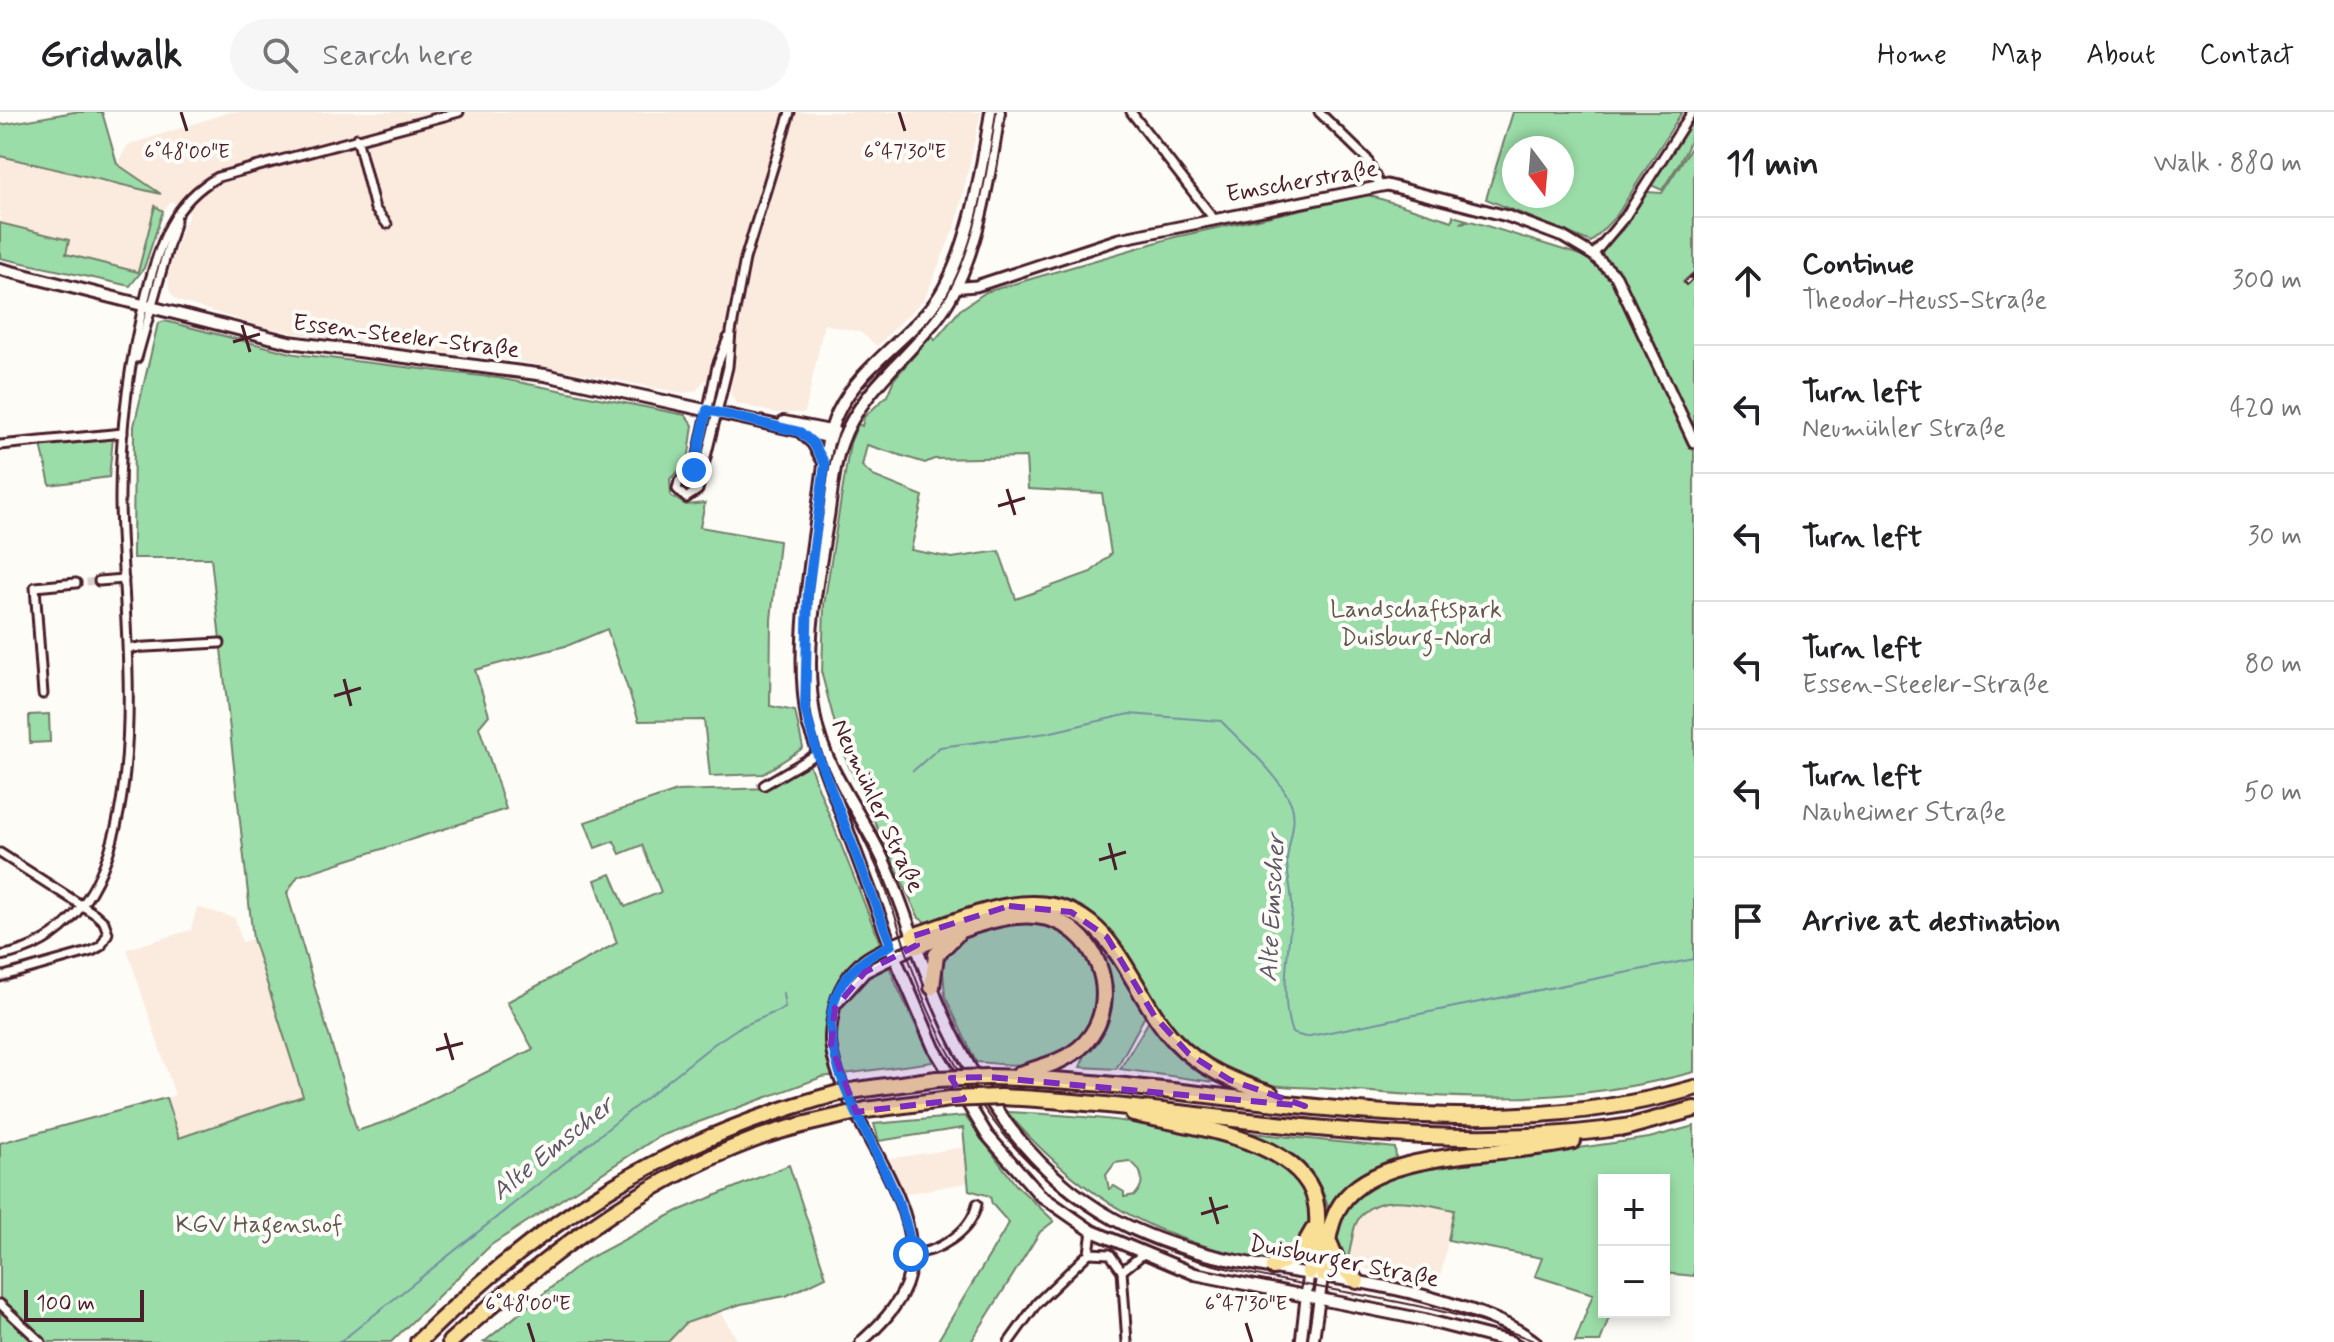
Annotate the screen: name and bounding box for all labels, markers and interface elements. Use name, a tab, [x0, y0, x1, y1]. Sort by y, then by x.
search box	[230, 19, 790, 91]
text: Gridwalk	[40, 31, 182, 80]
icon: search	[258, 33, 302, 77]
text: Search here	[322, 36, 473, 75]
text: Home	[1877, 37, 1947, 74]
text: Map	[1991, 37, 2042, 74]
text: About	[2086, 37, 2155, 74]
text: Contact	[2199, 37, 2294, 74]
north arrow	[1502, 136, 1574, 208]
text: 6°48'00"E	[144, 139, 230, 166]
text: 6°47'30"E	[864, 139, 946, 166]
text: 11 min	[1726, 142, 1819, 187]
text: Walk · 880 m	[2154, 147, 2302, 181]
street label: Emscherstraße	[1224, 153, 1380, 211]
text: Continue	[1802, 245, 1914, 284]
icon: ahead	[1726, 259, 1770, 303]
text: 300 m	[2232, 264, 2302, 298]
text: Theodor-Heuss-Straße	[1802, 284, 2047, 318]
street label: Essen-Steeler-Straße	[291, 308, 521, 366]
text: Turn left	[1802, 373, 1922, 412]
icon: left	[1726, 387, 1770, 431]
text: 420 m	[2230, 392, 2302, 426]
text: Neumühler Straße	[1802, 412, 2006, 446]
route end	[676, 452, 712, 488]
icon: left	[1726, 515, 1770, 559]
text: Turn left	[1802, 518, 1922, 557]
text: 30 m	[2248, 520, 2302, 554]
park label: Landschaftspark Duisburg-Nord	[1330, 595, 1502, 657]
text: Turn left	[1802, 629, 1922, 668]
icon: left	[1726, 643, 1770, 687]
text: 80 m	[2245, 648, 2302, 682]
text: Essen-Steeler-Straße	[1802, 668, 2049, 702]
street label: Neumühler Straße	[823, 714, 931, 898]
text: Turn left	[1802, 757, 1922, 796]
icon: left	[1726, 771, 1770, 815]
text: 50 m	[2244, 776, 2302, 810]
text: Nauheimer Straße	[1802, 796, 2006, 830]
water label: Alte Emscher	[1252, 830, 1294, 983]
icon: arrive	[1726, 899, 1770, 943]
text: Arrive at destination	[1802, 902, 2060, 941]
water label: Alte Emscher	[485, 1087, 624, 1209]
map controls	[1598, 1174, 1670, 1318]
button: +	[1598, 1174, 1670, 1246]
park label: KGV Hagenshof	[175, 1210, 343, 1244]
street label: Duisburger Straße	[1246, 1228, 1442, 1299]
route start	[893, 1236, 929, 1272]
button: −	[1598, 1246, 1670, 1318]
scale bar	[24, 1286, 144, 1322]
text: 100 m	[36, 1290, 95, 1318]
text: 6°48'00"E	[485, 1291, 571, 1318]
text: 6°47'30"E	[1205, 1291, 1287, 1318]

